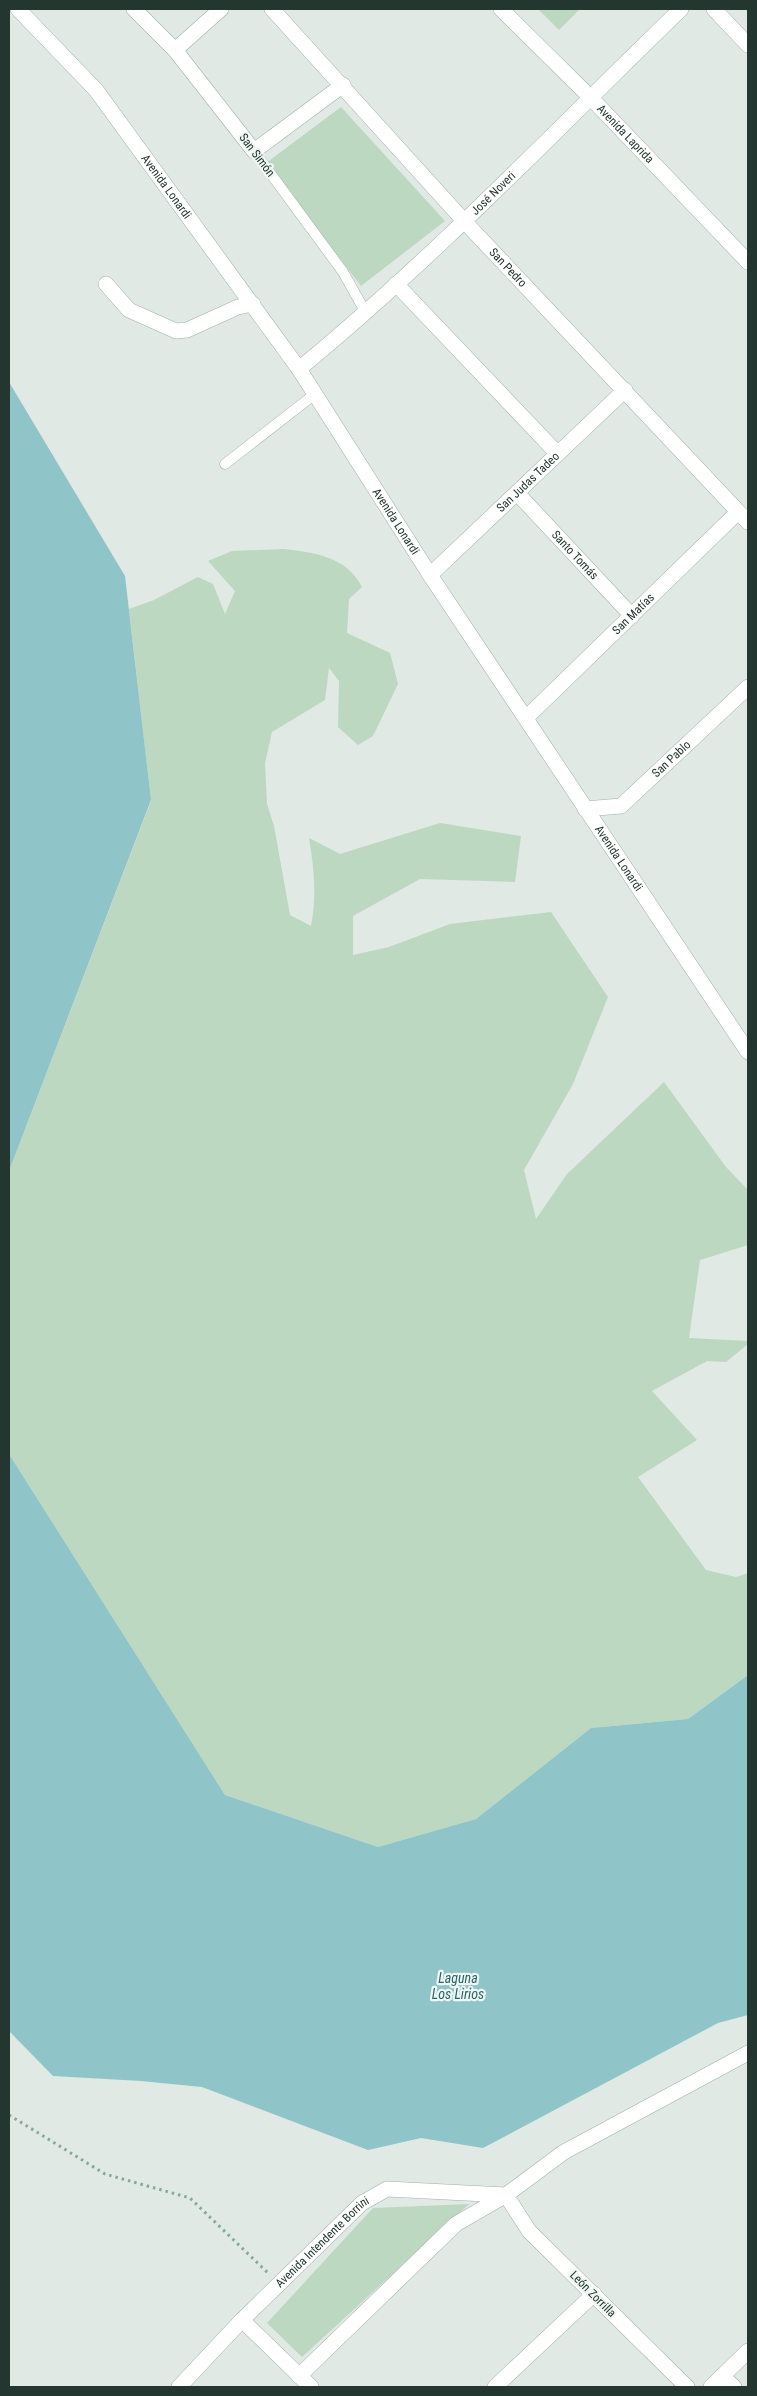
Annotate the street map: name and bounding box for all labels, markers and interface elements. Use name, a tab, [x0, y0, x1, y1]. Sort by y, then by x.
street label: Avenida Laprida	[594, 102, 657, 166]
street label: San Simón	[236, 131, 278, 179]
street label: Avenida Lonardi	[138, 152, 194, 221]
street label: José Noveri	[468, 169, 518, 218]
street label: San Pedro	[486, 245, 530, 290]
street label: San Judas Tadeo	[494, 449, 562, 515]
street label: Avenida Lonardi	[370, 486, 422, 557]
street label: Santo Tomás	[549, 528, 601, 582]
street label: San Matías	[609, 590, 657, 637]
street label: San Pablo	[649, 738, 693, 780]
street label: Avenida Lonardi	[592, 823, 646, 894]
water label: Laguna Los Lirios	[432, 1970, 484, 2002]
street label: Avenida Intendente Borrini	[273, 2194, 371, 2290]
street label: León Zorrilla	[567, 2268, 619, 2320]

